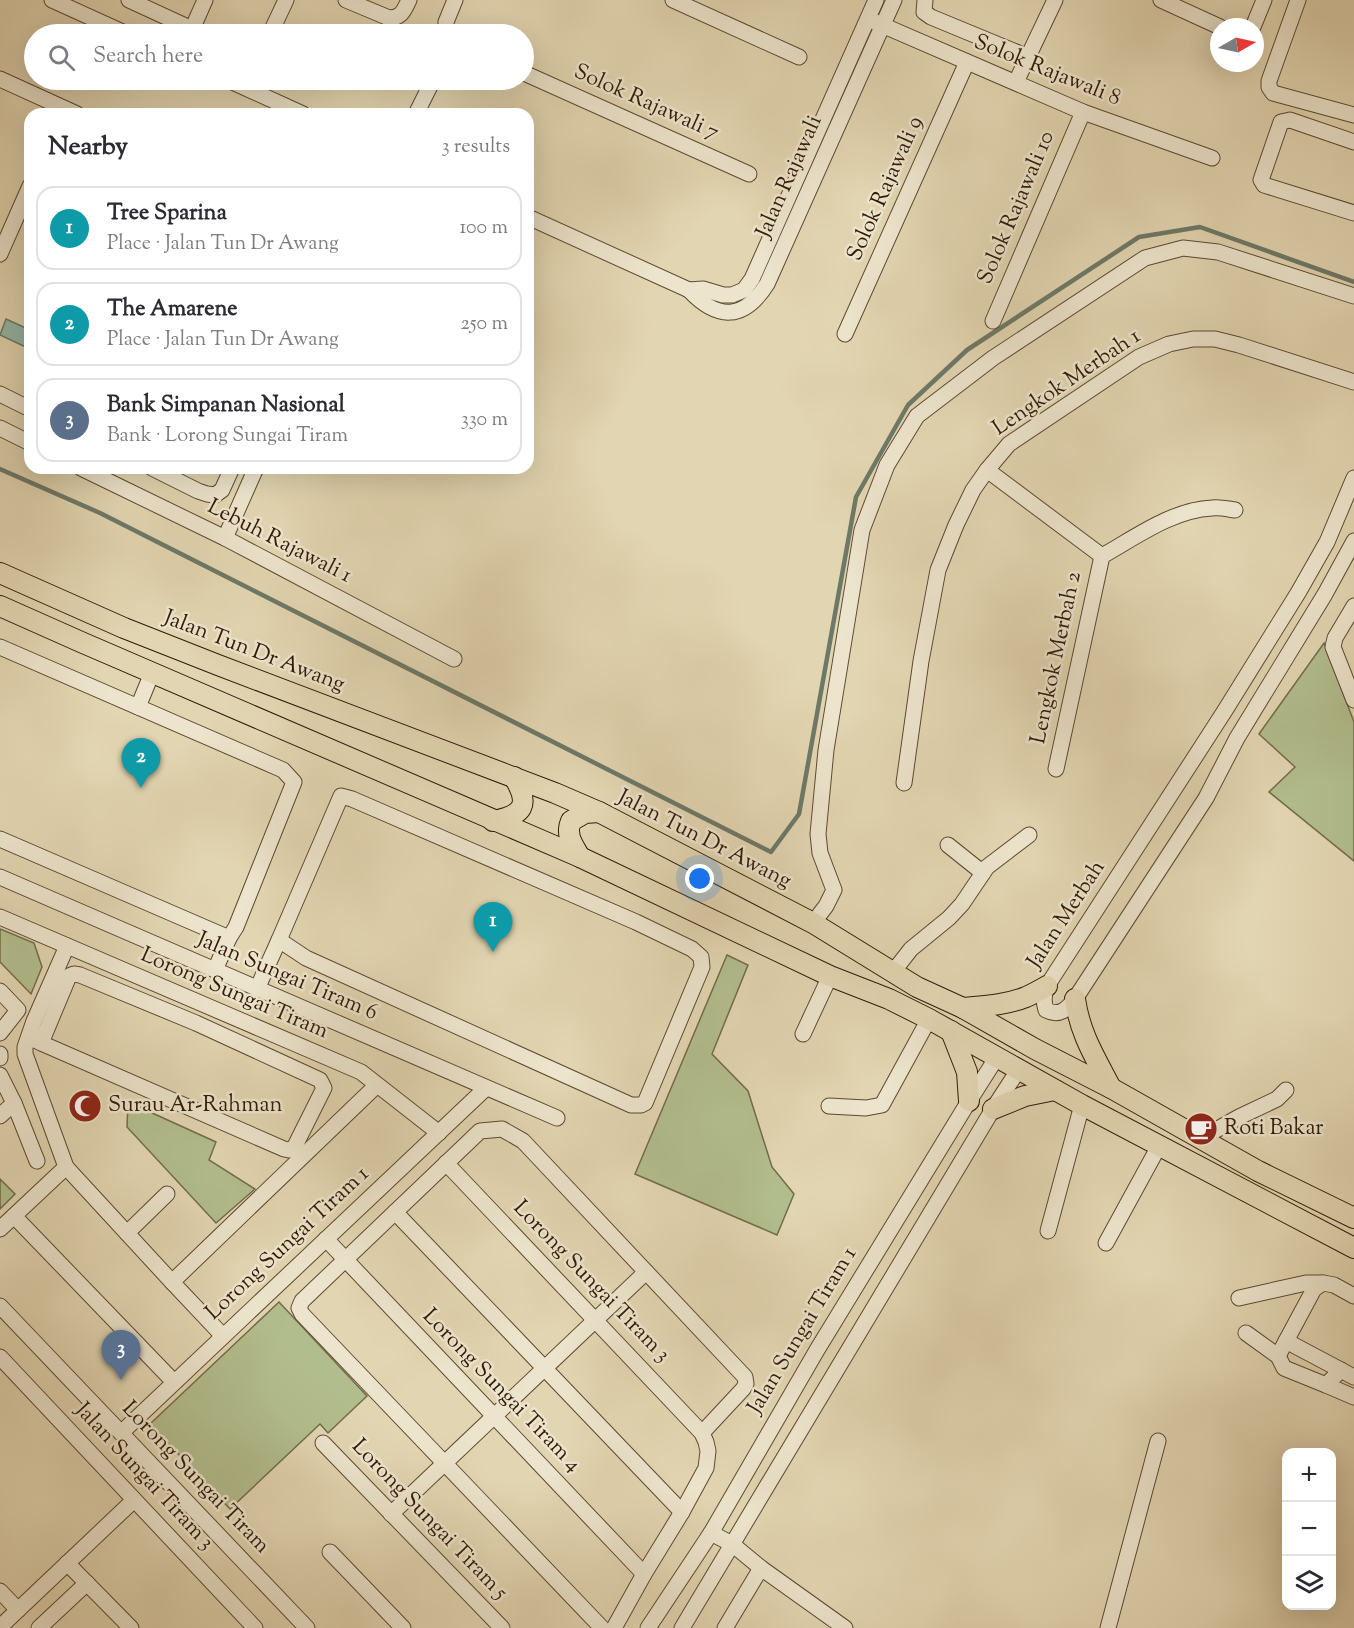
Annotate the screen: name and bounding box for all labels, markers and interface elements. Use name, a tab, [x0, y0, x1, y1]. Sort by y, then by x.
north arrow	[1210, 18, 1264, 72]
search box	[24, 24, 534, 90]
street label: Solok Rajawali 8	[969, 27, 1125, 115]
icon: search	[45, 41, 78, 74]
text: Search here	[93, 41, 203, 73]
street label: Solok Rajawali 7	[568, 57, 724, 149]
street label: Jalan Rajawali	[748, 111, 831, 244]
street label: Solok Rajawali 9	[840, 111, 932, 267]
street label: Solok Rajawali 10	[970, 126, 1064, 290]
text: Nearby	[48, 129, 128, 166]
text: 3 results	[441, 133, 510, 162]
text: Tree Sparina	[107, 198, 227, 230]
text: 1	[66, 214, 73, 243]
text: 100 m	[459, 214, 508, 243]
text: Place · Jalan Tun Dr Awang	[107, 230, 339, 259]
text: The Amarene	[107, 294, 238, 326]
text: 2	[65, 310, 74, 339]
text: 250 m	[460, 310, 508, 339]
street label: Lengkok Merbah 1	[986, 321, 1148, 445]
text: Place · Jalan Tun Dr Awang	[107, 326, 339, 355]
text: Bank Simpanan Nasional	[107, 390, 345, 422]
text: 3	[65, 406, 74, 435]
text: 330 m	[461, 406, 508, 435]
text: Bank · Lorong Sungai Tiram	[107, 422, 348, 451]
street label: Lebuh Rajawali 1	[201, 492, 357, 592]
street label: Lengkok Merbah 2	[1023, 569, 1091, 747]
street label: Jalan Tun Dr Awang	[158, 602, 349, 701]
pin: 2	[122, 738, 160, 788]
street label: Jalan Tun Dr Awang	[611, 782, 797, 898]
street label: Jalan Merbah	[1019, 854, 1114, 976]
your location	[685, 864, 714, 893]
pin: 1	[474, 902, 512, 952]
street label: Jalan Sungai Tiram 6	[191, 924, 382, 1030]
street label: Lorong Sungai Tiram	[135, 940, 333, 1048]
mosque icon: Surau Ar-Rahman	[67, 1088, 103, 1124]
place label: Surau Ar-Rahman	[108, 1090, 283, 1122]
cafe icon: Roti Bakar	[1183, 1111, 1219, 1147]
place label: Roti Bakar	[1224, 1113, 1324, 1145]
street label: Lorong Sungai Tiram 1	[199, 1159, 377, 1328]
street label: Lorong Sungai Tiram 3	[505, 1194, 677, 1370]
street label: Jalan Sungai Tiram 1	[740, 1241, 866, 1422]
street label: Lorong Sungai Tiram 4	[414, 1302, 588, 1480]
pin: 3	[102, 1330, 140, 1380]
street label: Lorong Sungai Tiram	[114, 1394, 276, 1562]
street label: Jalan Sungai Tiram 3	[66, 1395, 221, 1558]
street label: Lorong Sungai Tiram 5	[343, 1432, 515, 1608]
map controls	[1282, 1448, 1336, 1610]
button: +	[1282, 1448, 1336, 1502]
button: −	[1282, 1502, 1336, 1556]
button: layers	[1282, 1556, 1336, 1610]

